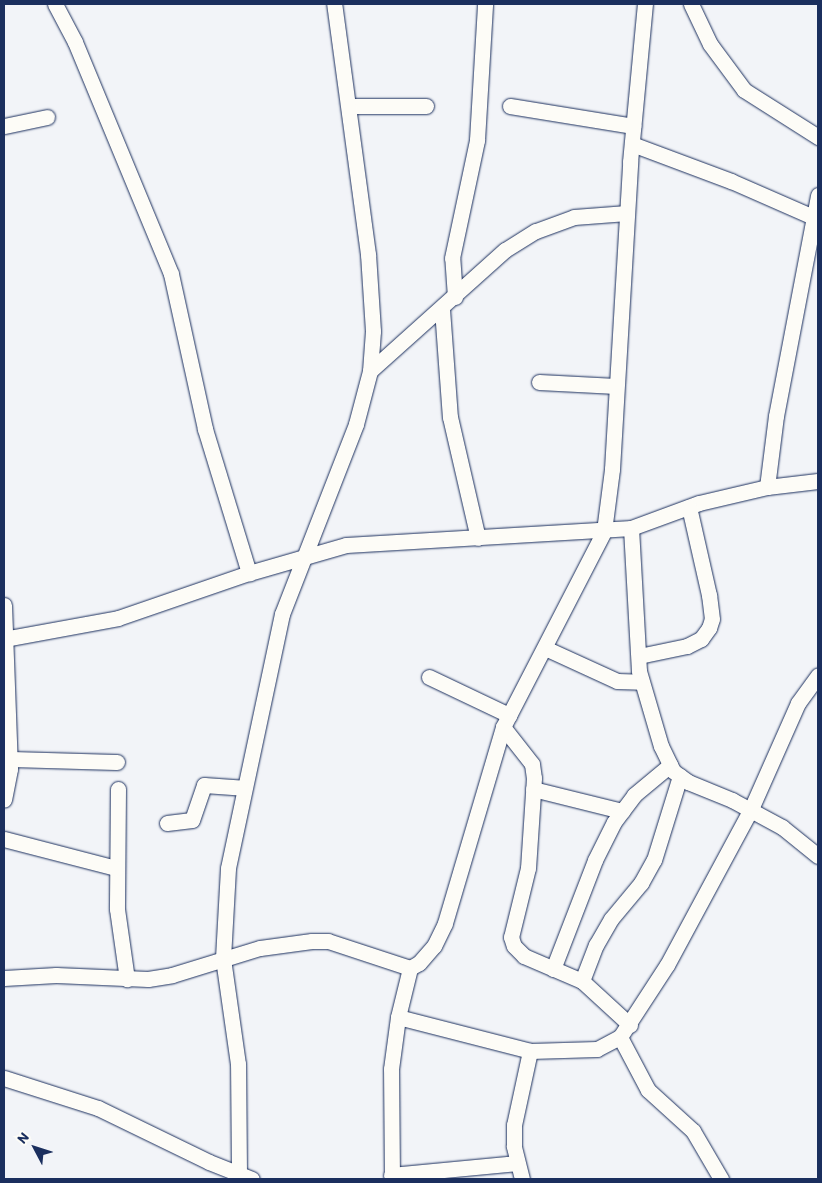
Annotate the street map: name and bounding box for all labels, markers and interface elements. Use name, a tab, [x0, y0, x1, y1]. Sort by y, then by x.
north arrow	[10, 1123, 60, 1173]
text: N	[14, 1129, 33, 1147]

